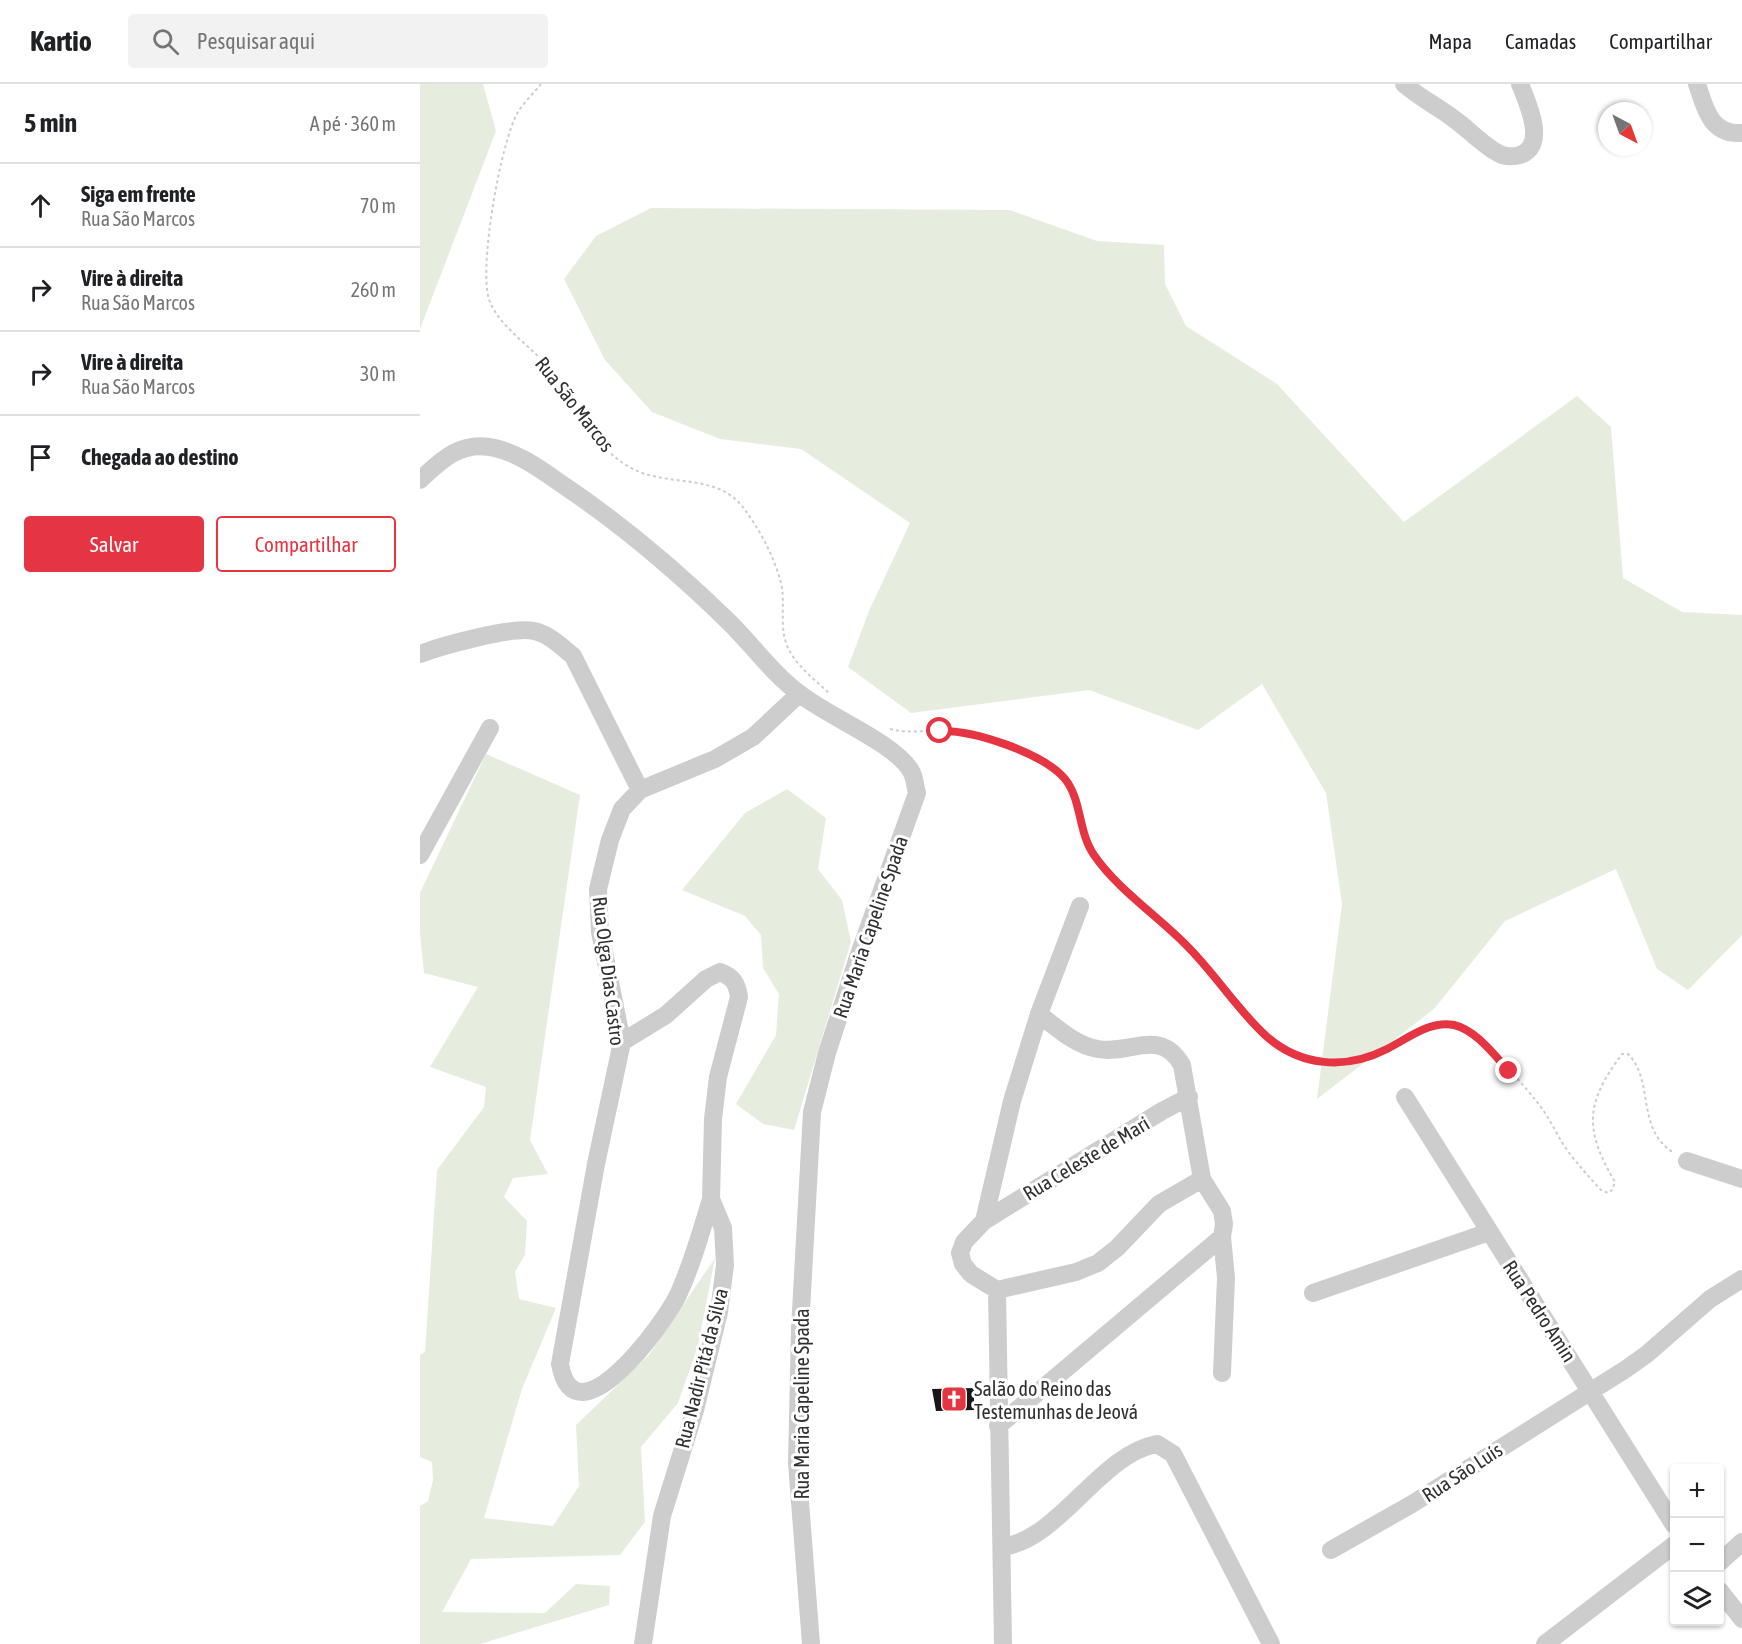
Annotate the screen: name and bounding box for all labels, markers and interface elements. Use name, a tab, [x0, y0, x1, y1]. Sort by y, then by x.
search box	[128, 14, 548, 68]
text: Kartio	[30, 25, 92, 57]
icon: search	[149, 25, 182, 58]
text: Pesquisar aqui	[197, 28, 315, 54]
text: Mapa	[1428, 29, 1472, 53]
text: Camadas	[1505, 29, 1576, 53]
text: Compartilhar	[1609, 29, 1712, 53]
north arrow	[1598, 102, 1652, 156]
text: 5 min	[24, 108, 77, 138]
text: A pé · 360 m	[310, 112, 396, 135]
text: Siga em frente	[81, 181, 196, 207]
icon: ahead	[24, 189, 57, 222]
text: 70 m	[360, 194, 396, 217]
text: Rua São Marcos	[81, 207, 195, 230]
text: Vire à direita	[81, 265, 183, 291]
icon: right	[24, 273, 57, 306]
text: 260 m	[351, 278, 396, 301]
text: Rua São Marcos	[81, 291, 195, 314]
text: Vire à direita	[81, 349, 183, 375]
street label: Rua São Marcos	[531, 352, 619, 456]
icon: right	[24, 357, 57, 390]
text: 30 m	[360, 362, 396, 385]
text: Rua São Marcos	[81, 375, 195, 398]
icon: arrive	[24, 441, 57, 474]
text: Chegada ao destino	[81, 444, 239, 470]
button: Salvar	[24, 516, 204, 572]
button: Compartilhar	[216, 516, 396, 572]
route start	[926, 717, 952, 743]
street label: Rua Maria Capeline Spada	[828, 833, 912, 1021]
street label: Rua Olga Dias Castro	[588, 895, 630, 1047]
route end	[1495, 1057, 1521, 1083]
street label: Rua Celeste de Mari	[1019, 1111, 1153, 1205]
street label: Rua Pedro Amin	[1499, 1256, 1581, 1366]
street label: Rua Nadir Pitá da Silva	[670, 1286, 732, 1450]
street label: Rua Maria Capeline Spada	[790, 1308, 813, 1500]
place label: Salão do Reino das Testemunhas de Jeová	[974, 1377, 1138, 1423]
church icon: Salão do Reino das Testemunhas de Jeová	[939, 1384, 969, 1414]
street label: Rua São Luís	[1418, 1438, 1506, 1506]
map controls	[1670, 1464, 1724, 1626]
button: +	[1670, 1464, 1724, 1518]
button: −	[1670, 1518, 1724, 1572]
button: layers	[1670, 1572, 1724, 1626]

